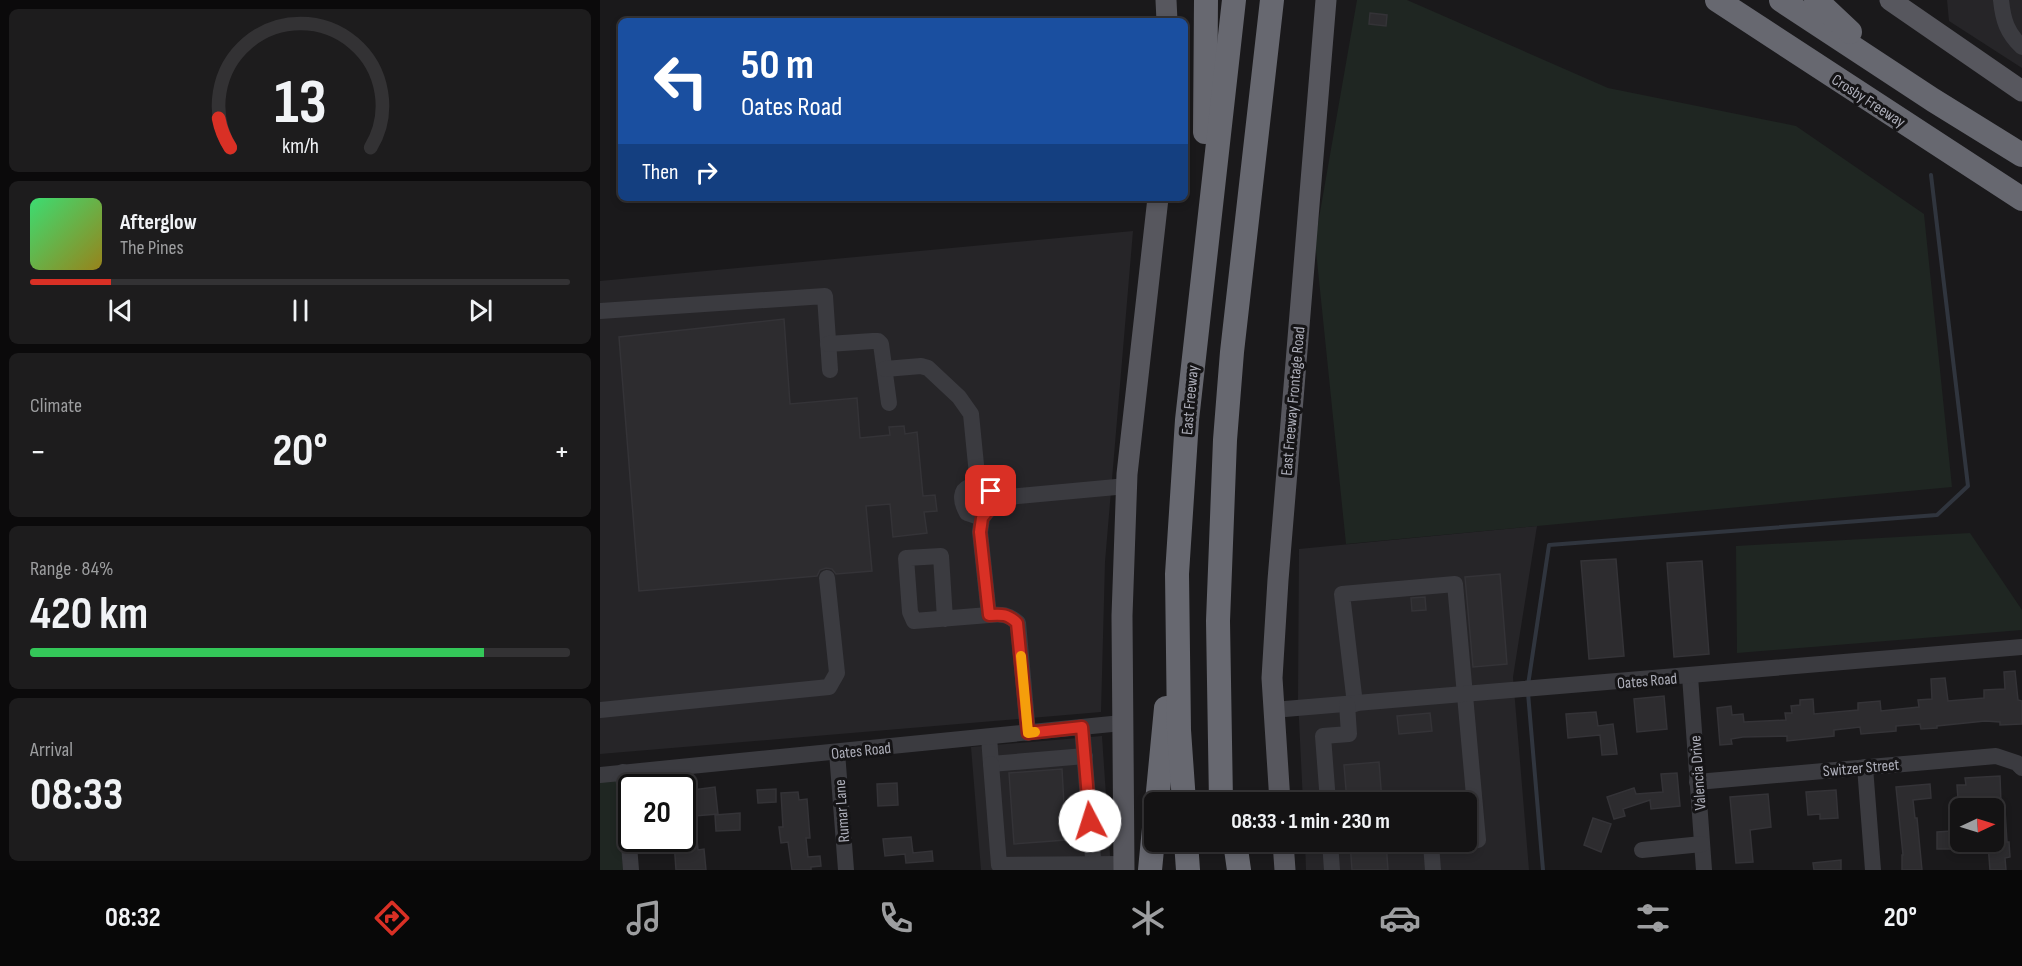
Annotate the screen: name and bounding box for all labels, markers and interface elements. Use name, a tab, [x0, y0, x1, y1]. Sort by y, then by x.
text: 50 m	[741, 40, 814, 91]
icon: left	[642, 42, 720, 120]
text: 13	[274, 66, 326, 141]
street label: Crosby Freeway	[1828, 70, 1909, 132]
text: Oates Road	[741, 91, 842, 123]
text: km/h	[281, 134, 319, 159]
icon: right	[690, 156, 723, 189]
text: Then	[642, 159, 678, 186]
text: Afterglow	[120, 209, 197, 236]
text: The Pines	[120, 236, 184, 260]
icon: previous	[104, 294, 137, 327]
icon: pause	[284, 294, 317, 327]
icon: next	[464, 294, 497, 327]
street label: East Freeway Frontage Road	[1278, 326, 1309, 476]
street label: East Freeway	[1178, 364, 1203, 436]
text: Climate	[30, 394, 82, 418]
text: 20°	[272, 424, 328, 479]
text: −	[30, 432, 46, 472]
text: +	[554, 432, 570, 472]
pin	[965, 465, 1016, 516]
icon: arrive	[974, 474, 1007, 507]
text: Range · 84%	[30, 557, 114, 581]
text: 420 km	[30, 587, 148, 642]
street label: Oates Road	[1616, 669, 1678, 694]
street label: Valencia Drive	[1686, 735, 1711, 811]
text: Arrival	[30, 738, 73, 762]
street label: Oates Road	[830, 739, 892, 764]
street label: Switzer Street	[1822, 756, 1900, 781]
text: 08:33	[30, 768, 123, 823]
speed limit sign: 20	[618, 774, 696, 852]
street label: Rumar Lane	[831, 779, 854, 843]
position arrow	[1058, 789, 1122, 853]
north arrow	[1950, 798, 2004, 852]
map controls	[1950, 798, 2004, 852]
text: 08:33 · 1 min · 230 m	[1231, 808, 1390, 835]
icon: directions	[371, 897, 413, 939]
icon: music	[623, 897, 665, 939]
icon: phone	[875, 897, 917, 939]
icon: climate	[1127, 897, 1169, 939]
icon: car	[1379, 897, 1421, 939]
icon: filters	[1632, 897, 1674, 939]
text: 08:32	[105, 902, 161, 934]
text: 20°	[1884, 902, 1917, 934]

